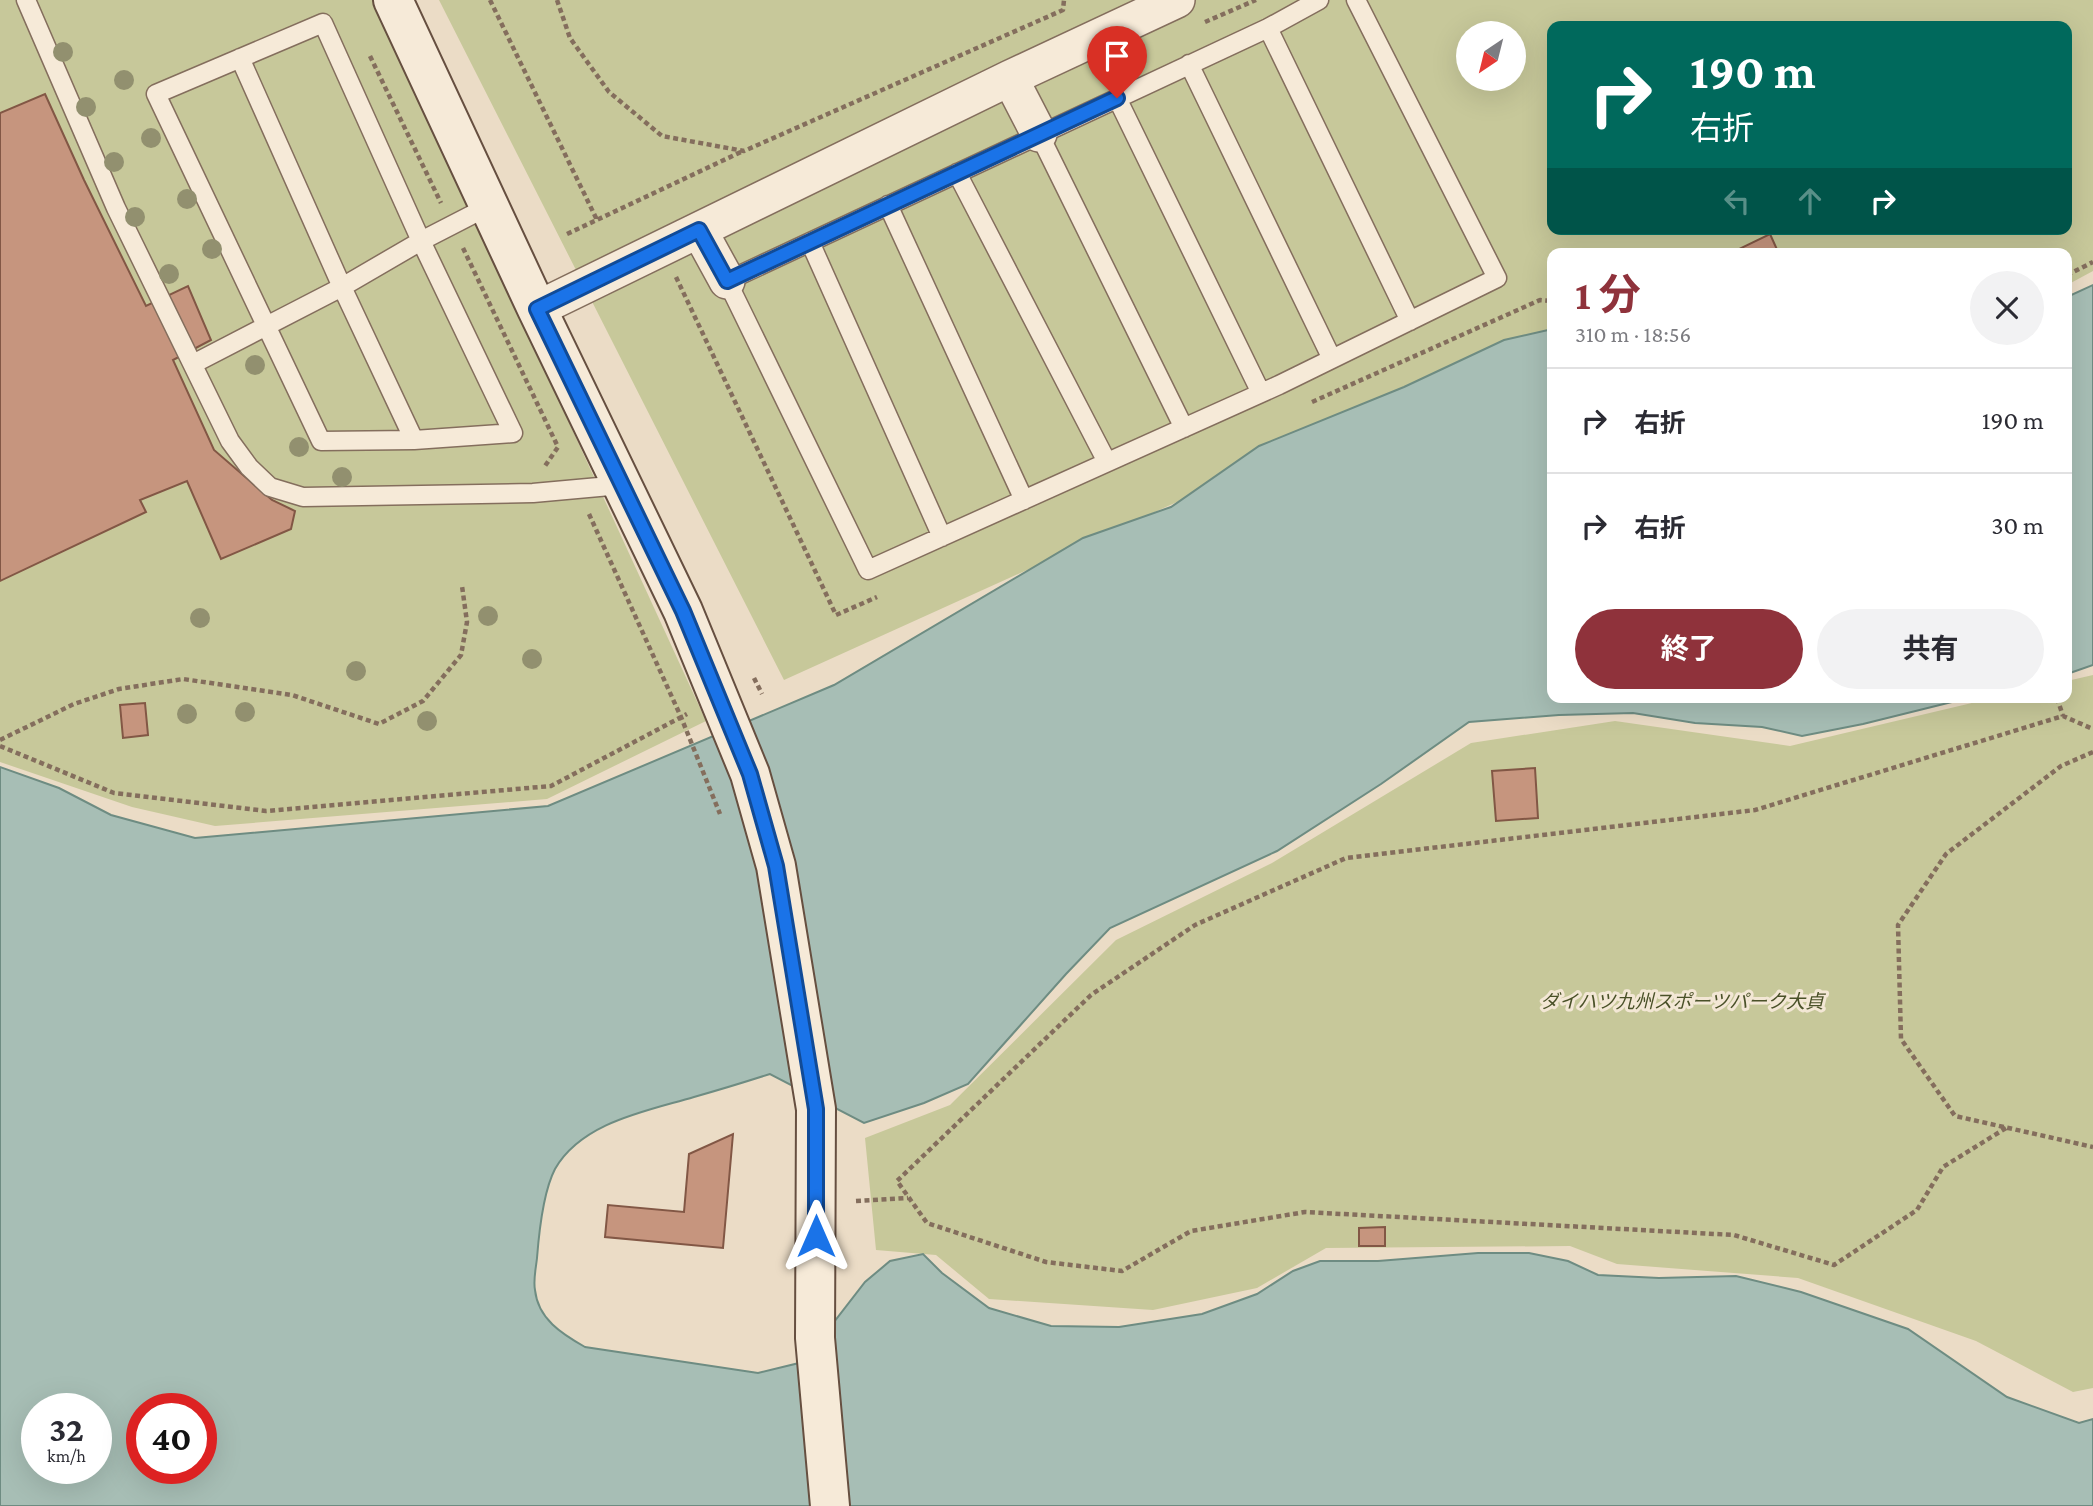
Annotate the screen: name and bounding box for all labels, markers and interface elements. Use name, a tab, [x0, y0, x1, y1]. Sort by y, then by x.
north arrow	[1456, 21, 1526, 91]
map controls	[1456, 21, 1526, 91]
pin	[1087, 26, 1147, 98]
icon: arrive	[1098, 37, 1136, 75]
text: 190 m	[1690, 44, 1816, 99]
icon: right	[1575, 49, 1666, 140]
text: 右折	[1690, 110, 1754, 146]
icon: left	[1718, 182, 1756, 220]
icon: ahead	[1791, 182, 1829, 220]
icon: right	[1864, 182, 1902, 220]
text: 1 分	[1575, 271, 1641, 318]
button: close	[1970, 271, 2044, 345]
text: 310 m · 18:56	[1575, 321, 1691, 347]
icon: right	[1575, 402, 1613, 440]
text: 190 m	[1982, 406, 2044, 435]
text: 右折	[1634, 409, 1686, 438]
icon: right	[1575, 507, 1613, 545]
text: 30 m	[1991, 511, 2044, 540]
text: 右折	[1634, 514, 1686, 543]
button: 終了	[1575, 609, 1803, 689]
button: 共有	[1817, 609, 2044, 689]
park label: ダイハツ九州スポーツパーク大貞	[1540, 991, 1827, 1012]
position arrow	[779, 1199, 853, 1273]
speed limit sign: 40	[126, 1393, 217, 1484]
text: 32	[49, 1410, 84, 1449]
text: km/h	[47, 1446, 86, 1466]

